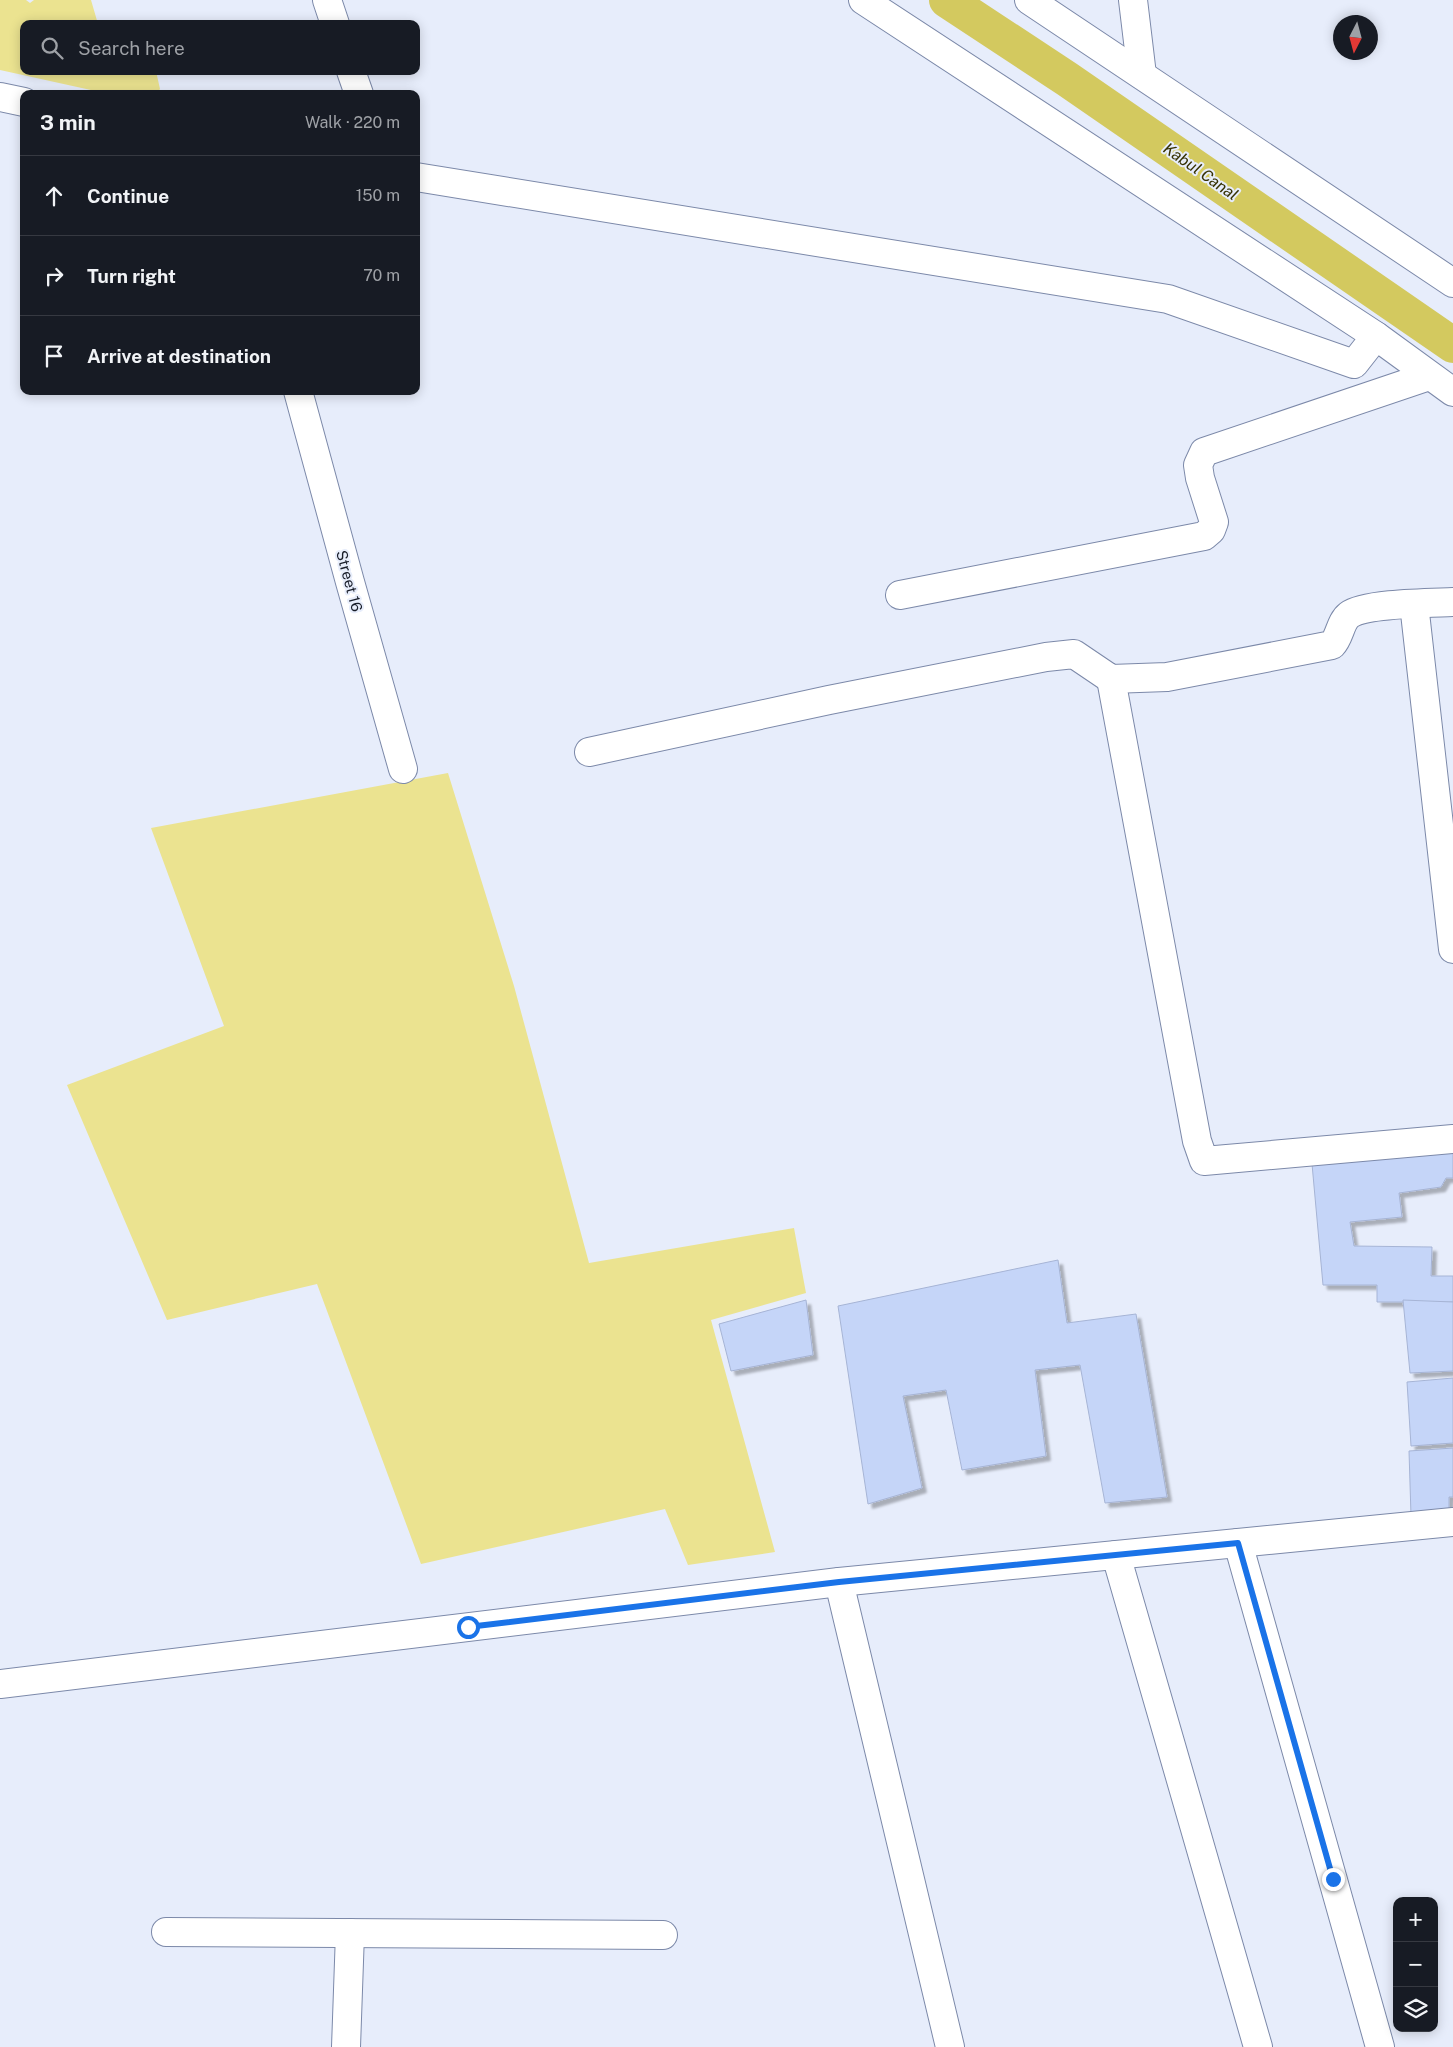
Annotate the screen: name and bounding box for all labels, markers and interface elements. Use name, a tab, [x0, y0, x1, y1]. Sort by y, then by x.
north arrow	[1333, 15, 1378, 60]
search box	[20, 20, 420, 75]
icon: search	[38, 34, 66, 62]
text: Search here	[78, 37, 185, 59]
text: 3 min	[40, 110, 96, 135]
text: Walk · 220 m	[305, 113, 400, 132]
water label: Kabul Canal	[1160, 139, 1242, 204]
icon: ahead	[40, 182, 68, 210]
text: Continue	[87, 185, 169, 207]
text: 150 m	[356, 186, 400, 205]
icon: right	[40, 262, 68, 290]
text: Turn right	[87, 265, 176, 287]
text: 70 m	[363, 266, 400, 285]
icon: arrive	[40, 342, 68, 370]
text: Arrive at destination	[87, 345, 271, 367]
street label: Street 16	[333, 548, 366, 613]
route start	[457, 1616, 480, 1639]
route end	[1322, 1868, 1345, 1891]
map controls	[1393, 1897, 1438, 2032]
button: +	[1393, 1897, 1438, 1942]
button: −	[1393, 1942, 1438, 1987]
button: layers	[1393, 1987, 1438, 2032]

